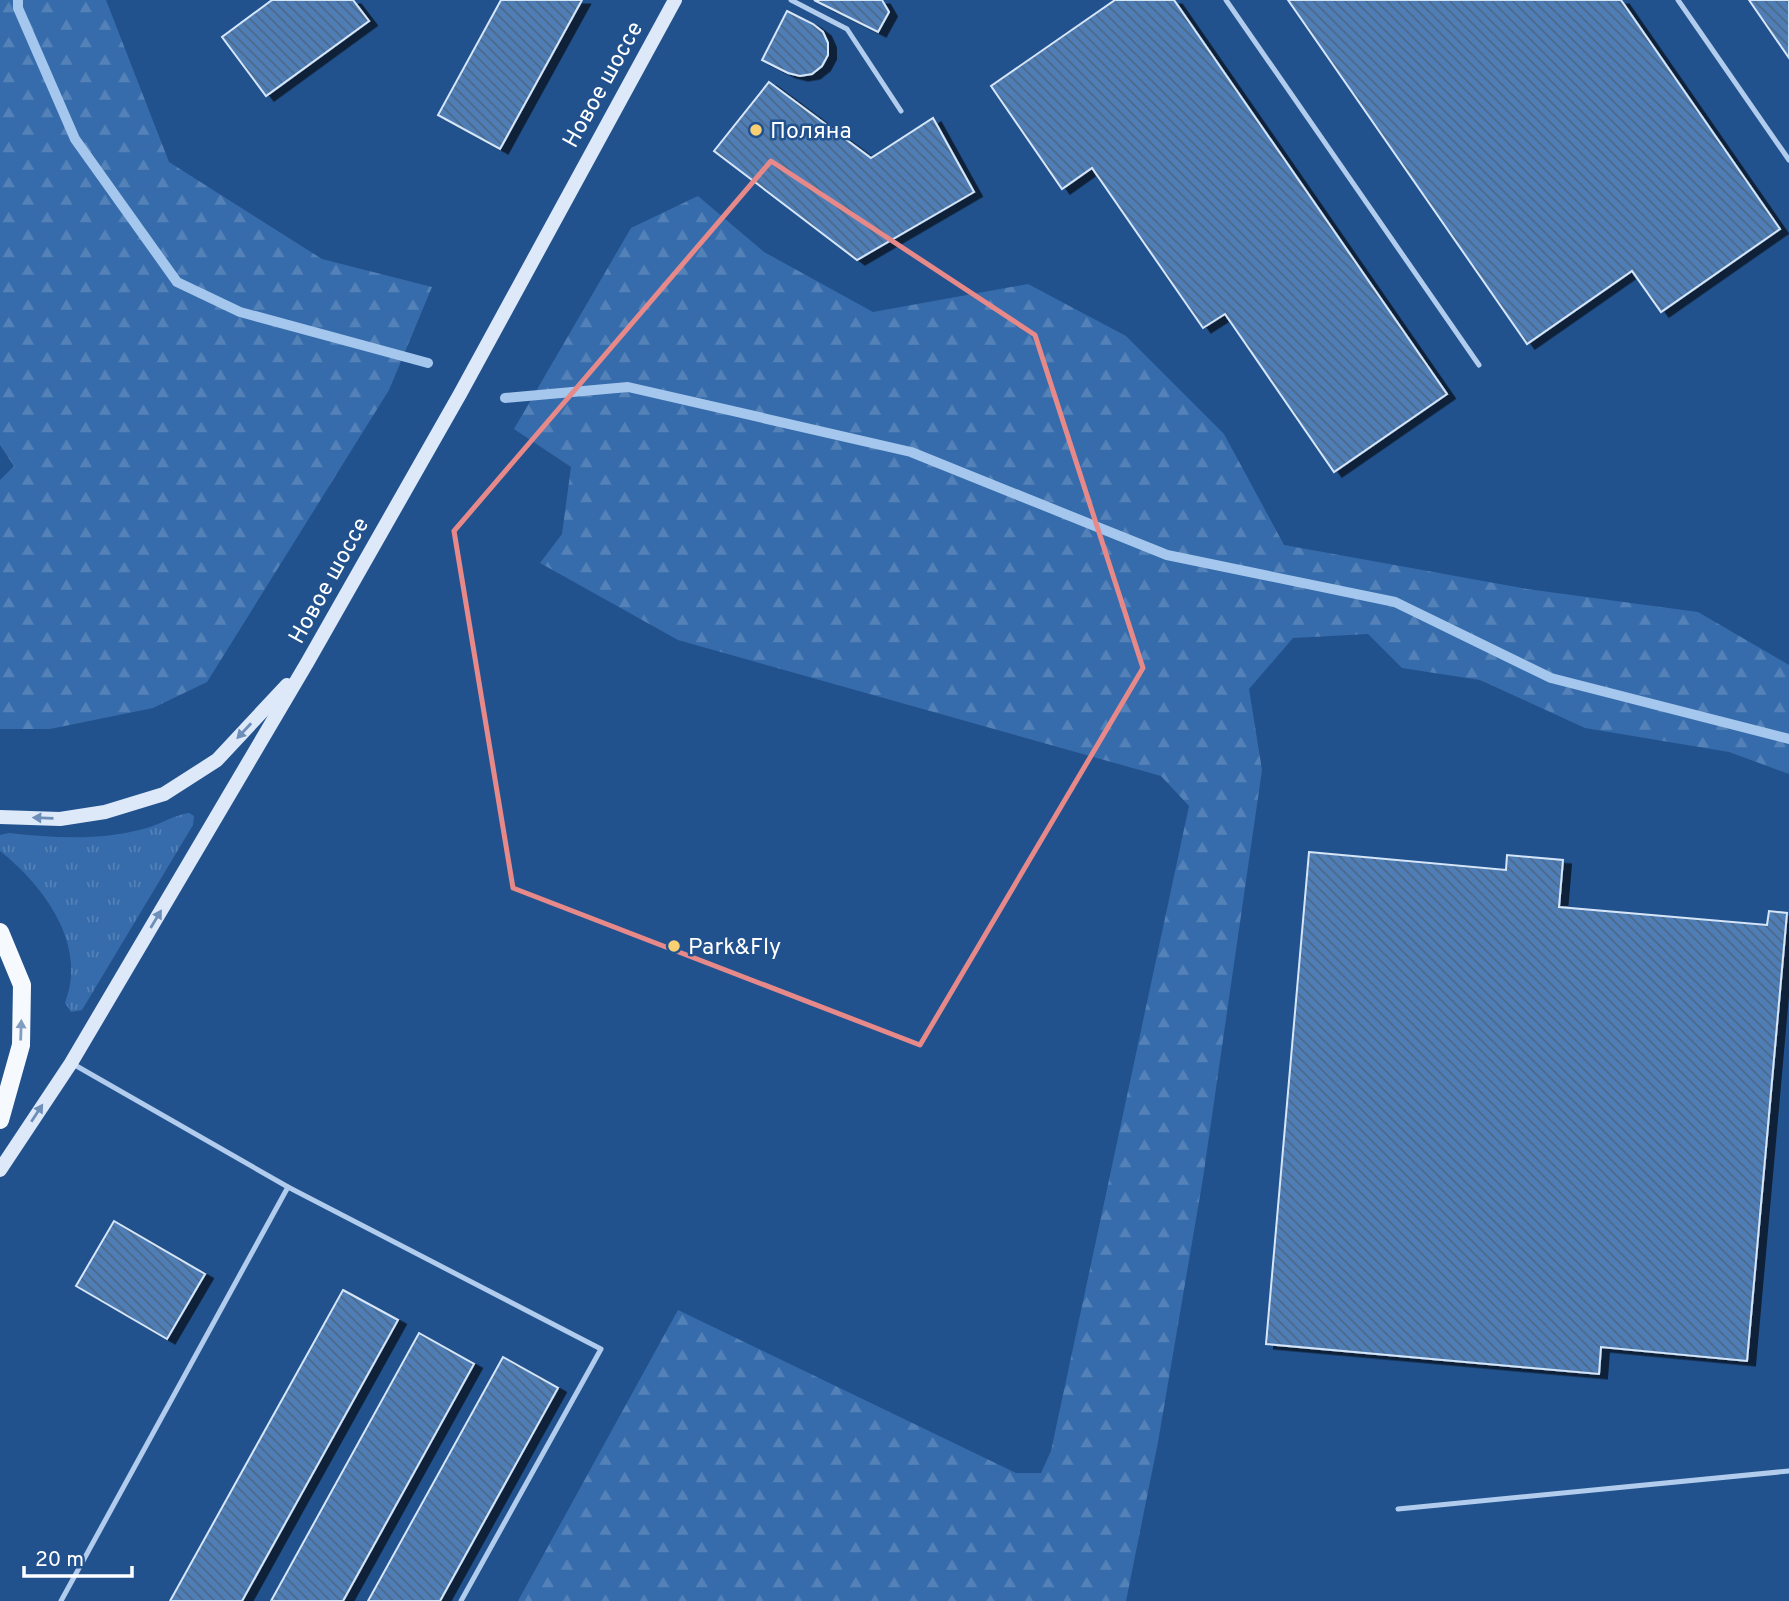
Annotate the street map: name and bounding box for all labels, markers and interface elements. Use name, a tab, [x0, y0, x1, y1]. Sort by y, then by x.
street label: Новое шоссе	[558, 17, 651, 154]
place label: Поляна	[770, 118, 852, 147]
marker: Поляна	[748, 122, 764, 138]
street label: Новое шоссе	[284, 513, 377, 650]
one-way arrow	[237, 722, 253, 739]
one-way arrow	[31, 813, 53, 824]
one-way arrow	[150, 909, 162, 928]
place label: Park&Fly	[688, 934, 781, 963]
marker: Park&Fly	[666, 938, 682, 954]
one-way arrow	[16, 1019, 27, 1041]
one-way arrow	[31, 1103, 44, 1123]
scale bar	[24, 1534, 133, 1578]
text: 20 m	[35, 1547, 84, 1574]

